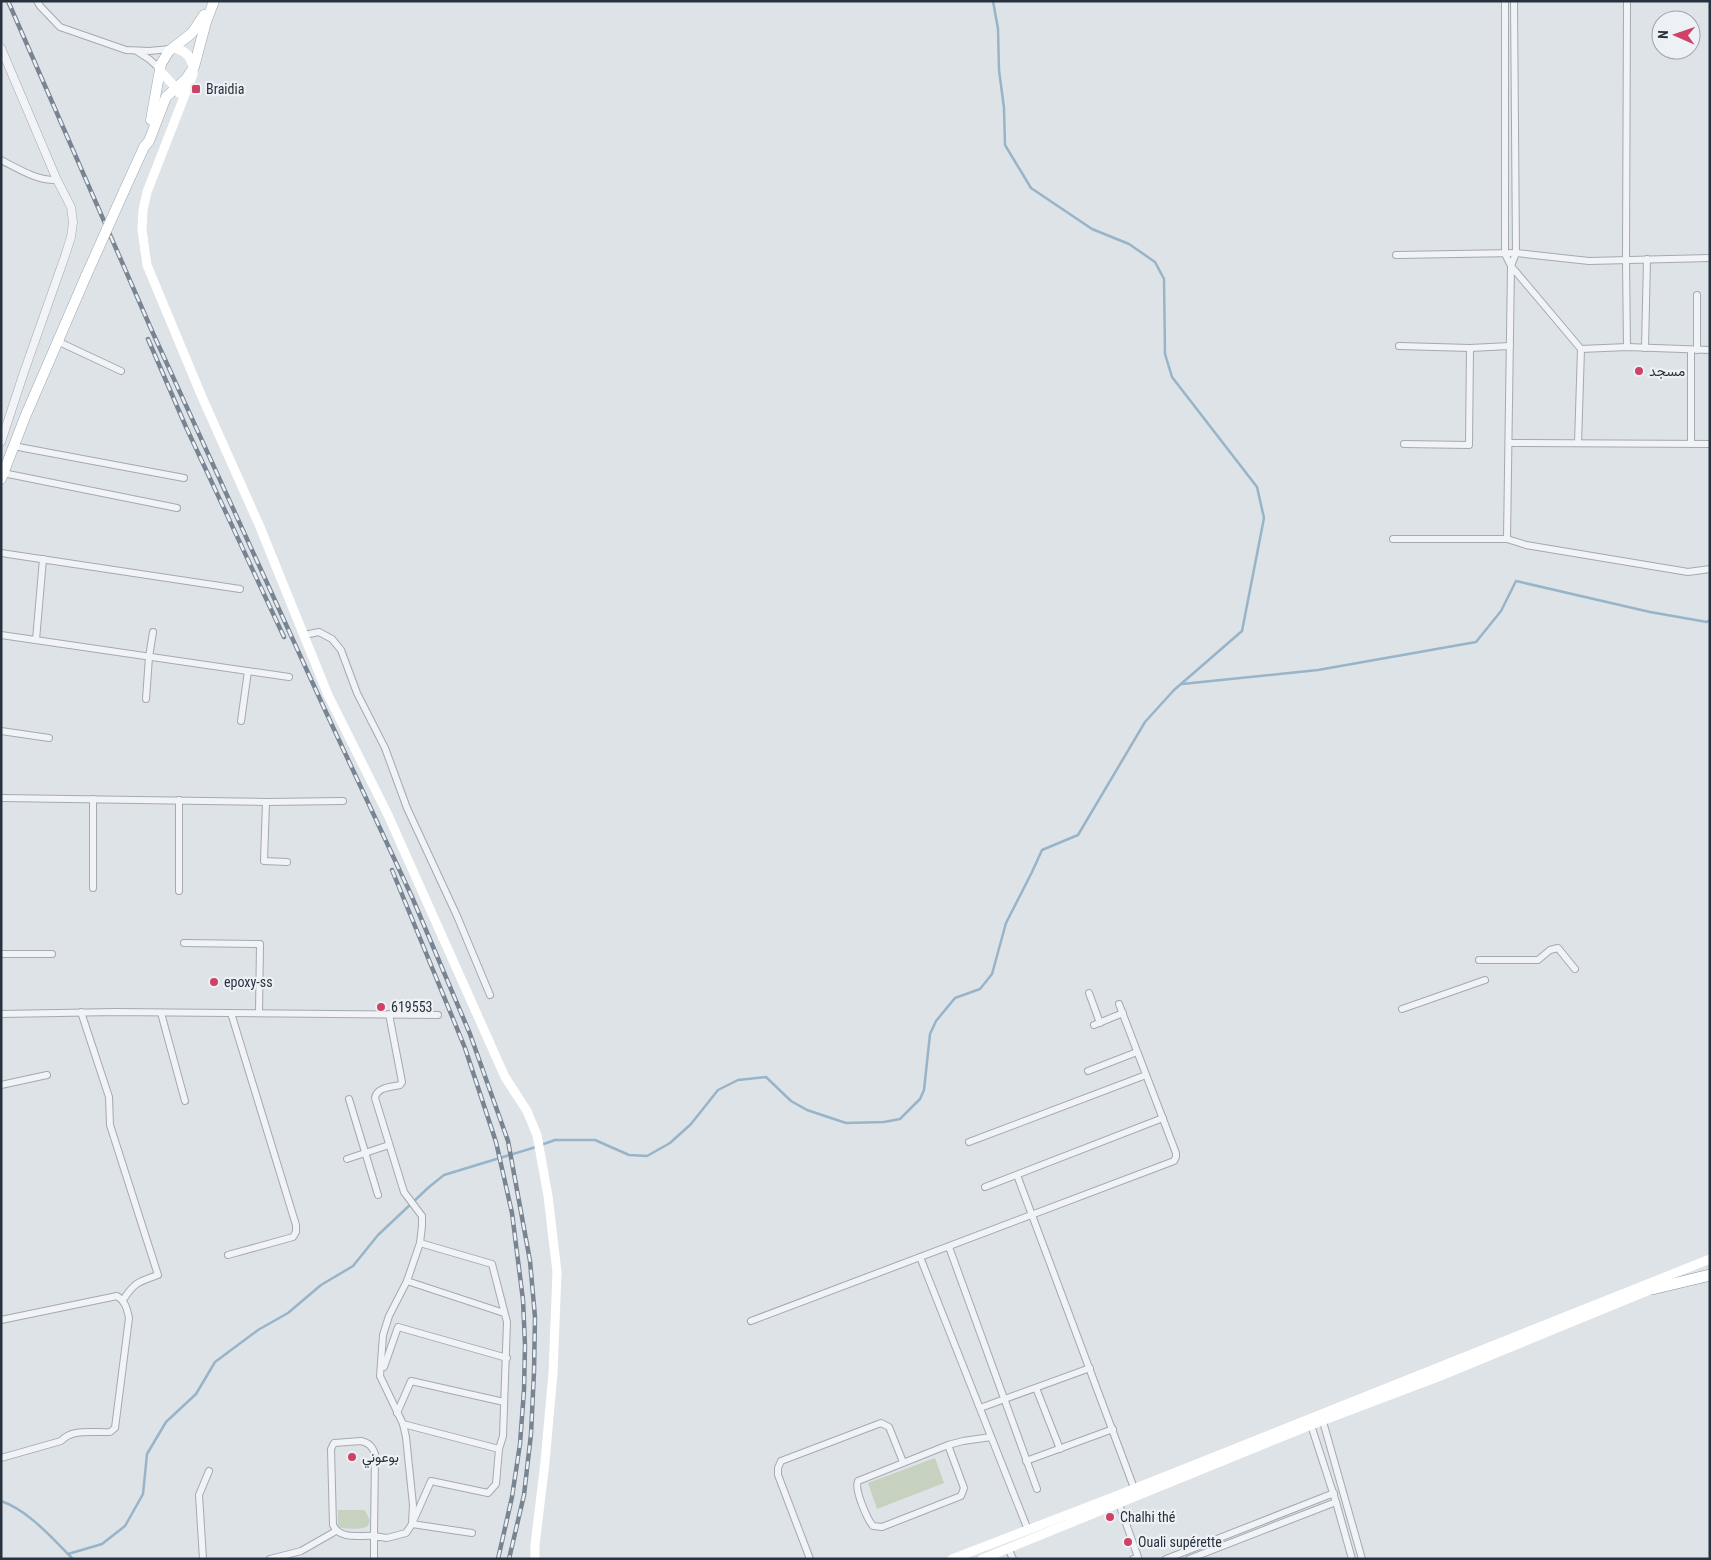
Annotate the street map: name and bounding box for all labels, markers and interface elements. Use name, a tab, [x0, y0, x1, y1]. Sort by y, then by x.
north arrow	[1651, 10, 1701, 60]
text: N	[1655, 30, 1671, 39]
place label: Braidia	[206, 81, 244, 97]
marker: Braidia	[190, 83, 202, 95]
place label: مسجد	[1649, 363, 1685, 380]
marker: مسجد	[1633, 365, 1645, 377]
place label: epoxy-ss	[224, 974, 273, 990]
marker: epoxy-ss	[208, 976, 220, 988]
place label: 619553	[391, 999, 432, 1015]
marker: 619553	[375, 1001, 387, 1013]
place label: بوعوني	[362, 1449, 399, 1469]
marker: بوعوني	[346, 1451, 358, 1463]
place label: Chalhi thé	[1120, 1509, 1176, 1525]
marker: Chalhi thé	[1104, 1511, 1116, 1523]
place label: Ouali supérette	[1138, 1534, 1222, 1550]
marker: Ouali supérette	[1122, 1536, 1134, 1548]

